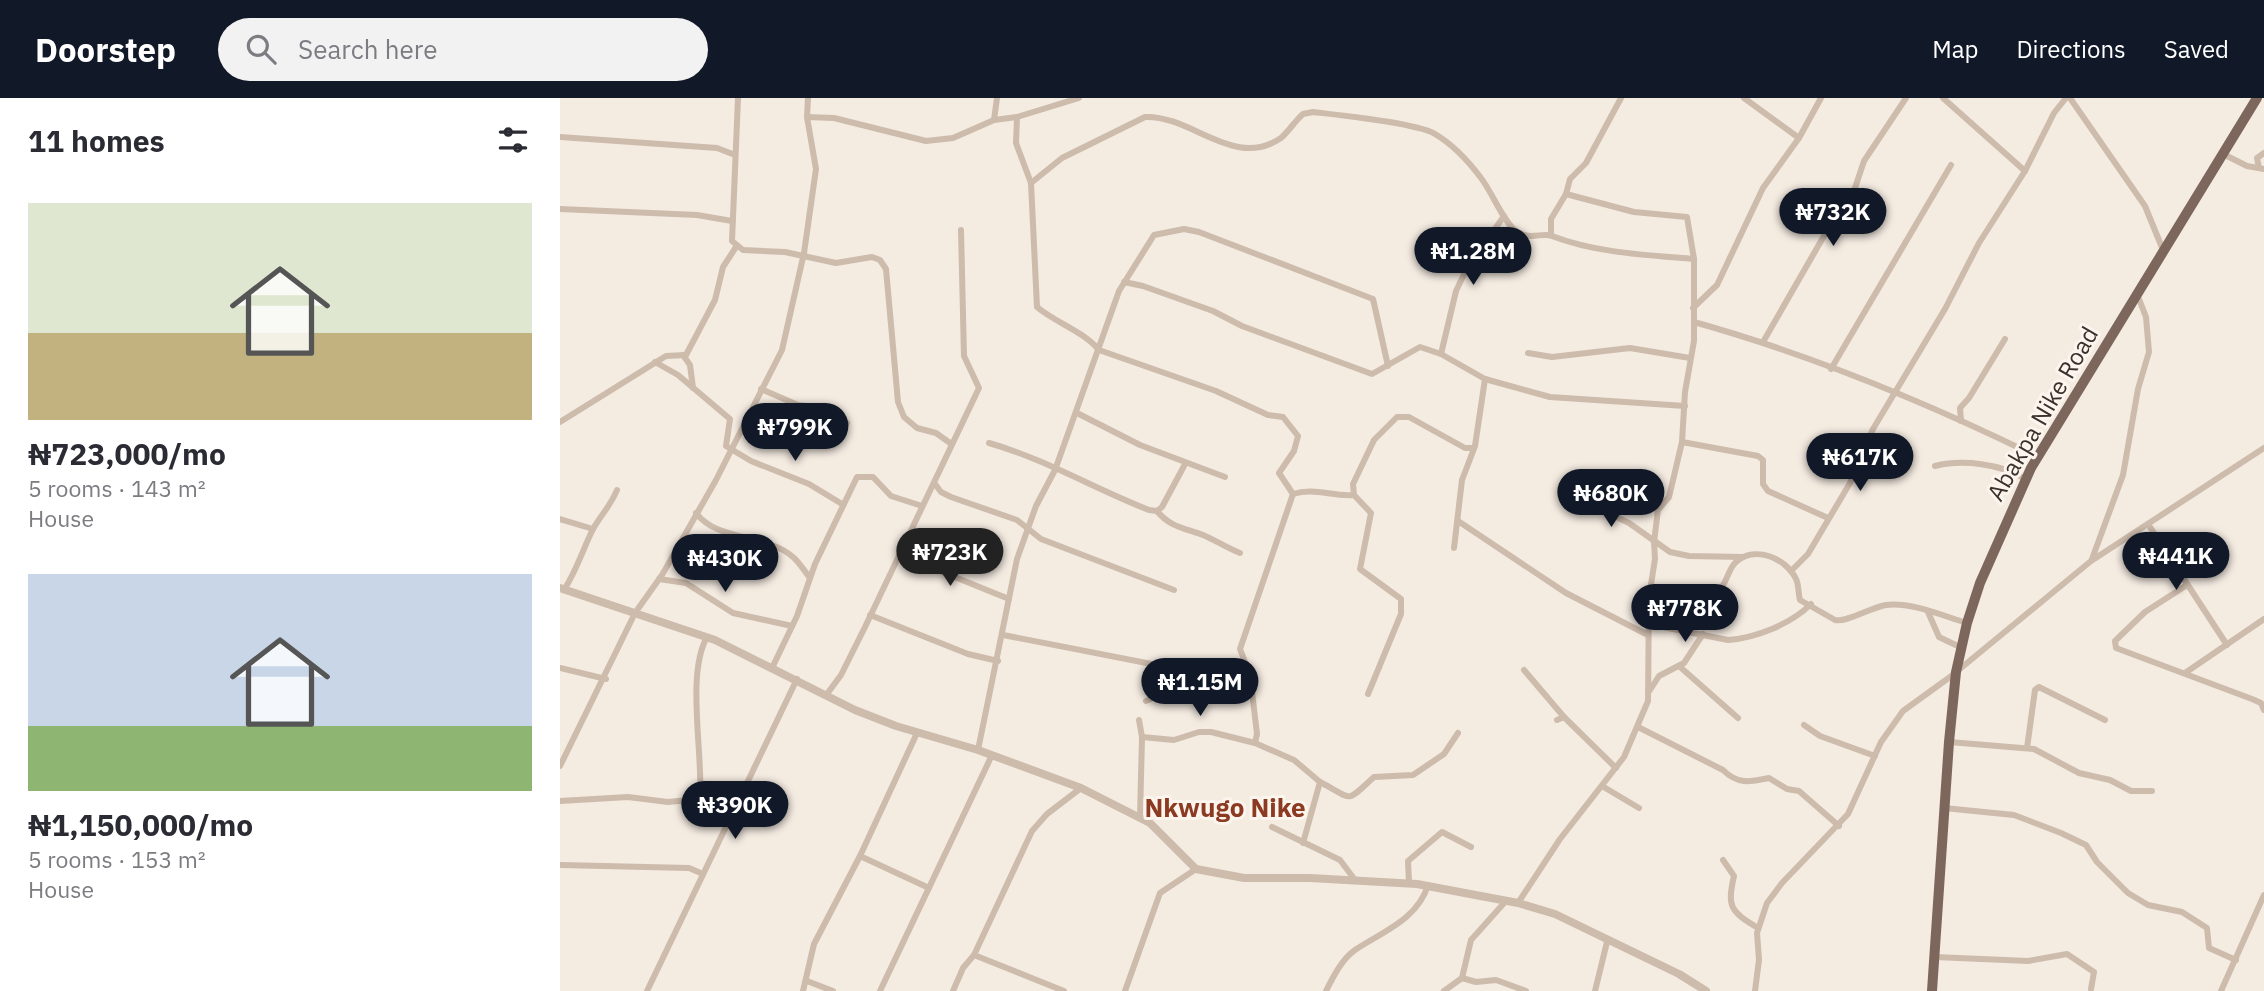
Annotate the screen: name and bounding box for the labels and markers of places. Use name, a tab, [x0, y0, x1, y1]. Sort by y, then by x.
pin: ₦732K	[1784, 188, 1882, 248]
pin: ₦1.28M	[1416, 228, 1530, 287]
pin: ₦799K	[746, 404, 844, 463]
pin: ₦617K	[1811, 434, 1909, 493]
pin: ₦680K	[1562, 470, 1660, 529]
pin: ₦723K	[901, 528, 999, 588]
pin: ₦441K	[2127, 532, 2225, 592]
pin: ₦430K	[676, 534, 774, 594]
pin: ₦778K	[1636, 584, 1734, 644]
pin: ₦1.15M	[1143, 658, 1257, 718]
pin: ₦390K	[686, 782, 784, 841]

